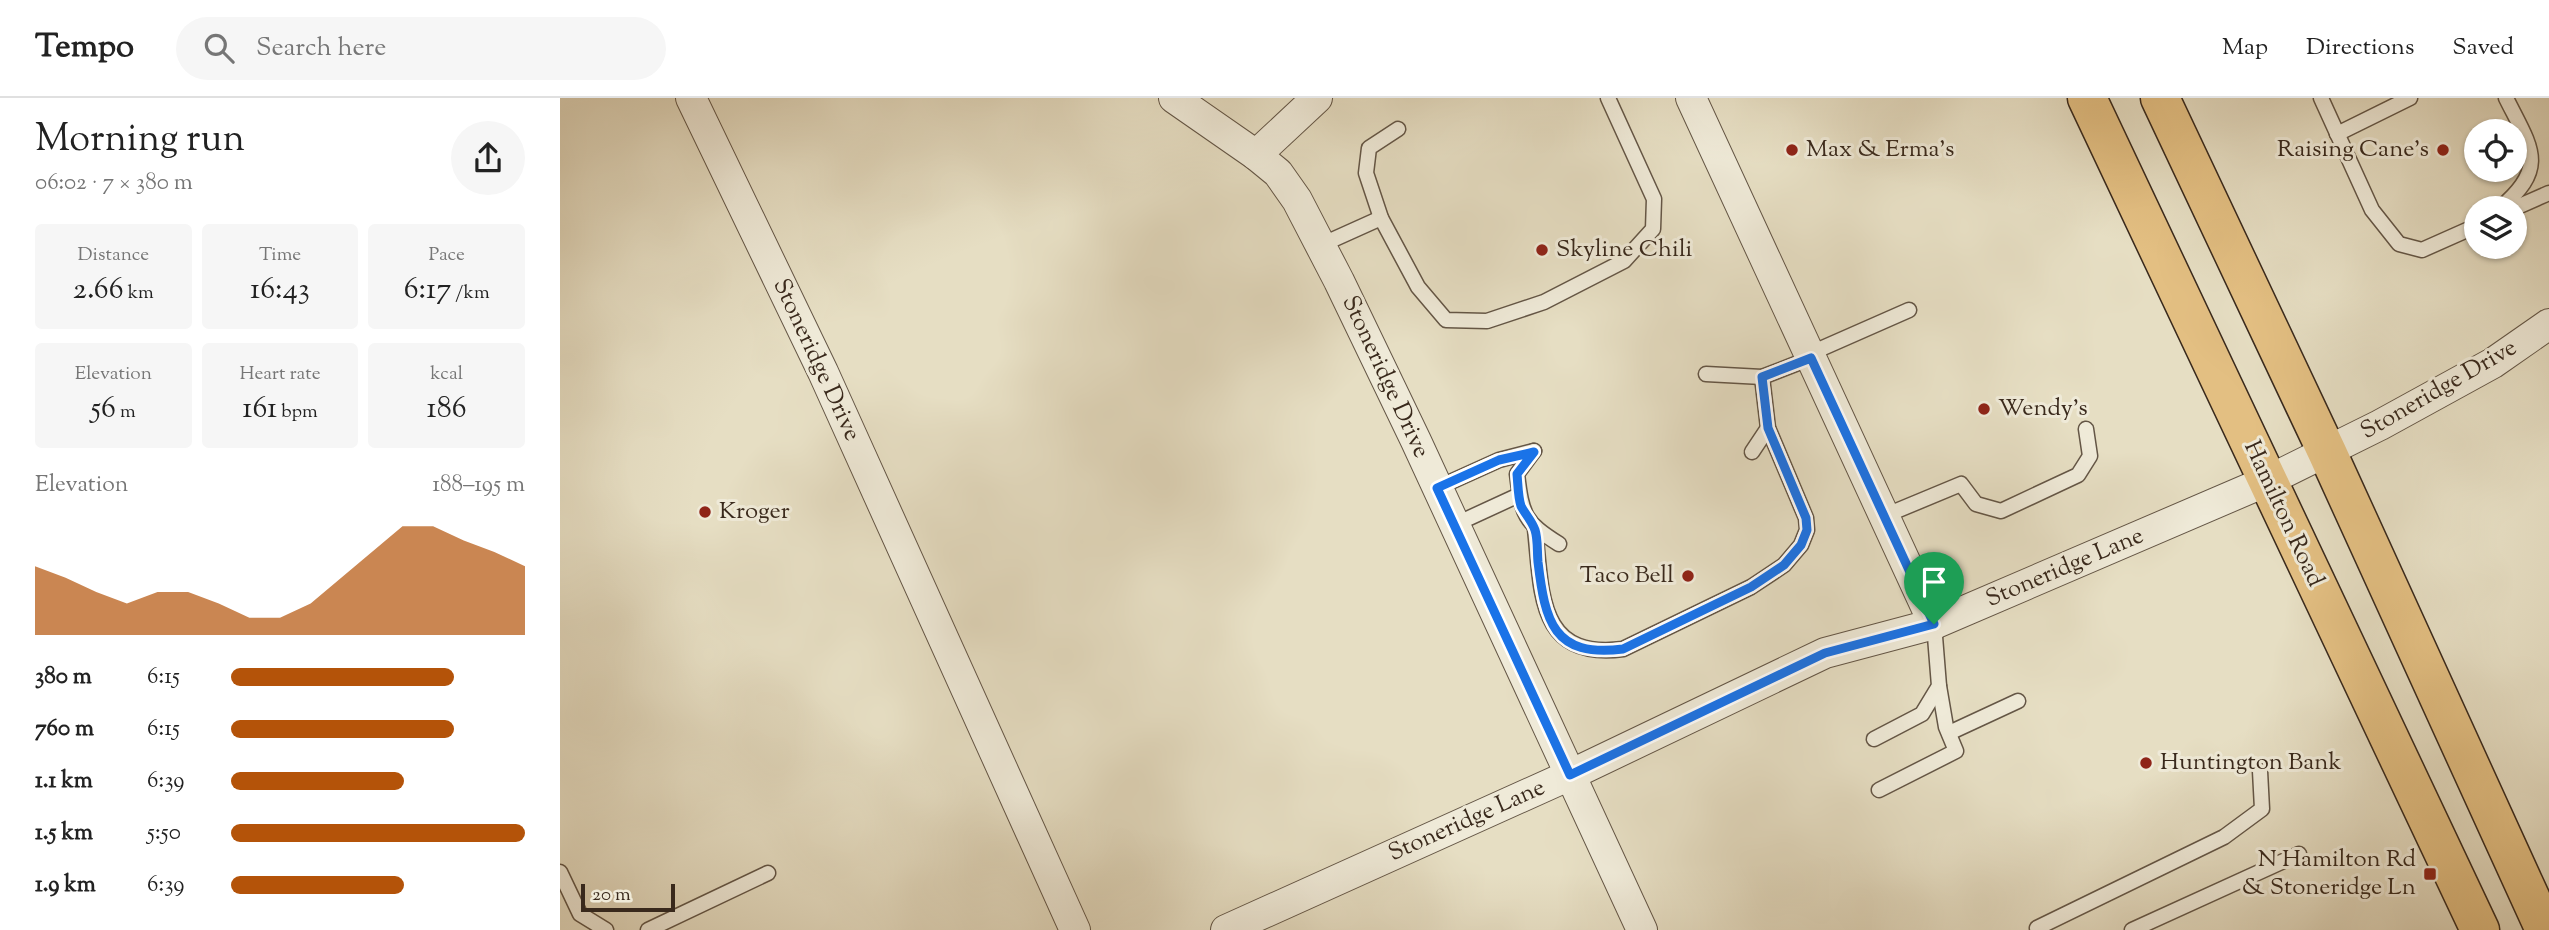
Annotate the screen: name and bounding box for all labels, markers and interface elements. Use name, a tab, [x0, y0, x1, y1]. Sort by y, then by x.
search box	[176, 17, 666, 80]
text: Tempo	[35, 24, 134, 72]
icon: search	[200, 29, 238, 67]
text: Search here	[256, 30, 386, 67]
text: Map	[2222, 31, 2268, 65]
text: Directions	[2306, 31, 2414, 65]
text: Saved	[2452, 31, 2514, 65]
text: Morning run	[35, 114, 245, 168]
map controls	[2464, 119, 2527, 259]
button: locate	[2464, 119, 2527, 182]
button: share	[451, 121, 525, 195]
place label: Max & Erma's	[1806, 133, 1954, 167]
place label: Raising Cane's	[2277, 133, 2429, 167]
marker: Max & Erma's	[1784, 142, 1800, 158]
marker: Raising Cane's	[2435, 142, 2451, 158]
text: 06:02 · 7 × 380 m	[35, 167, 193, 200]
button: layers	[2464, 196, 2527, 259]
place label: Skyline Chili	[1556, 233, 1693, 267]
text: Distance	[78, 242, 149, 269]
text: Time	[259, 242, 301, 269]
text: Pace	[428, 242, 465, 269]
marker: Skyline Chili	[1534, 242, 1550, 258]
text: 2.66	[73, 269, 124, 312]
text: 16:43	[250, 269, 310, 312]
text: 6:17	[404, 269, 451, 312]
street label: Stoneridge Drive	[764, 273, 868, 447]
text: km	[124, 280, 154, 307]
text: /km	[451, 280, 490, 307]
street label: Stoneridge Drive	[1333, 290, 1437, 464]
street label: Stoneridge Drive	[2355, 331, 2523, 449]
text: Elevation	[75, 361, 152, 388]
text: Heart rate	[239, 361, 321, 388]
text: kcal	[430, 361, 463, 388]
text: 56	[91, 388, 116, 431]
text: 161	[242, 388, 277, 431]
text: 186	[427, 388, 467, 431]
place label: Wendy's	[1998, 392, 2088, 426]
text: m	[116, 399, 136, 426]
text: bpm	[277, 399, 318, 426]
marker: Wendy's	[1976, 401, 1992, 417]
street label: Hamilton Road	[2234, 435, 2332, 593]
text: Elevation	[35, 469, 128, 502]
text: 188–195 m	[432, 469, 525, 502]
place label: Kroger	[719, 495, 790, 529]
marker: Kroger	[697, 504, 713, 520]
street label: Stoneridge Lane	[1981, 519, 2149, 617]
pin	[1904, 552, 1964, 624]
place label: Taco Bell	[1580, 559, 1674, 593]
icon: arrive	[1915, 563, 1953, 601]
marker: Taco Bell	[1680, 568, 1696, 584]
text: 380 m	[35, 661, 92, 694]
text: 6:15	[147, 661, 180, 694]
text: 760 m	[35, 713, 94, 746]
text: 6:15	[147, 713, 180, 746]
place label: Huntington Bank	[2160, 746, 2342, 780]
marker: Huntington Bank	[2138, 755, 2154, 771]
text: 1.1 km	[35, 765, 93, 798]
text: 6:39	[147, 765, 184, 798]
street label: Stoneridge Lane	[1383, 771, 1551, 871]
text: 1.5 km	[35, 817, 93, 850]
text: 5:50	[147, 817, 181, 850]
place label: N Hamilton Rd & Stoneridge Ln	[2242, 843, 2416, 905]
marker: N Hamilton Rd & Stoneridge Ln	[2422, 866, 2438, 882]
text: 1.9 km	[35, 869, 96, 902]
text: 6:39	[147, 869, 184, 902]
scale bar	[581, 881, 676, 913]
text: 20 m	[592, 882, 631, 909]

